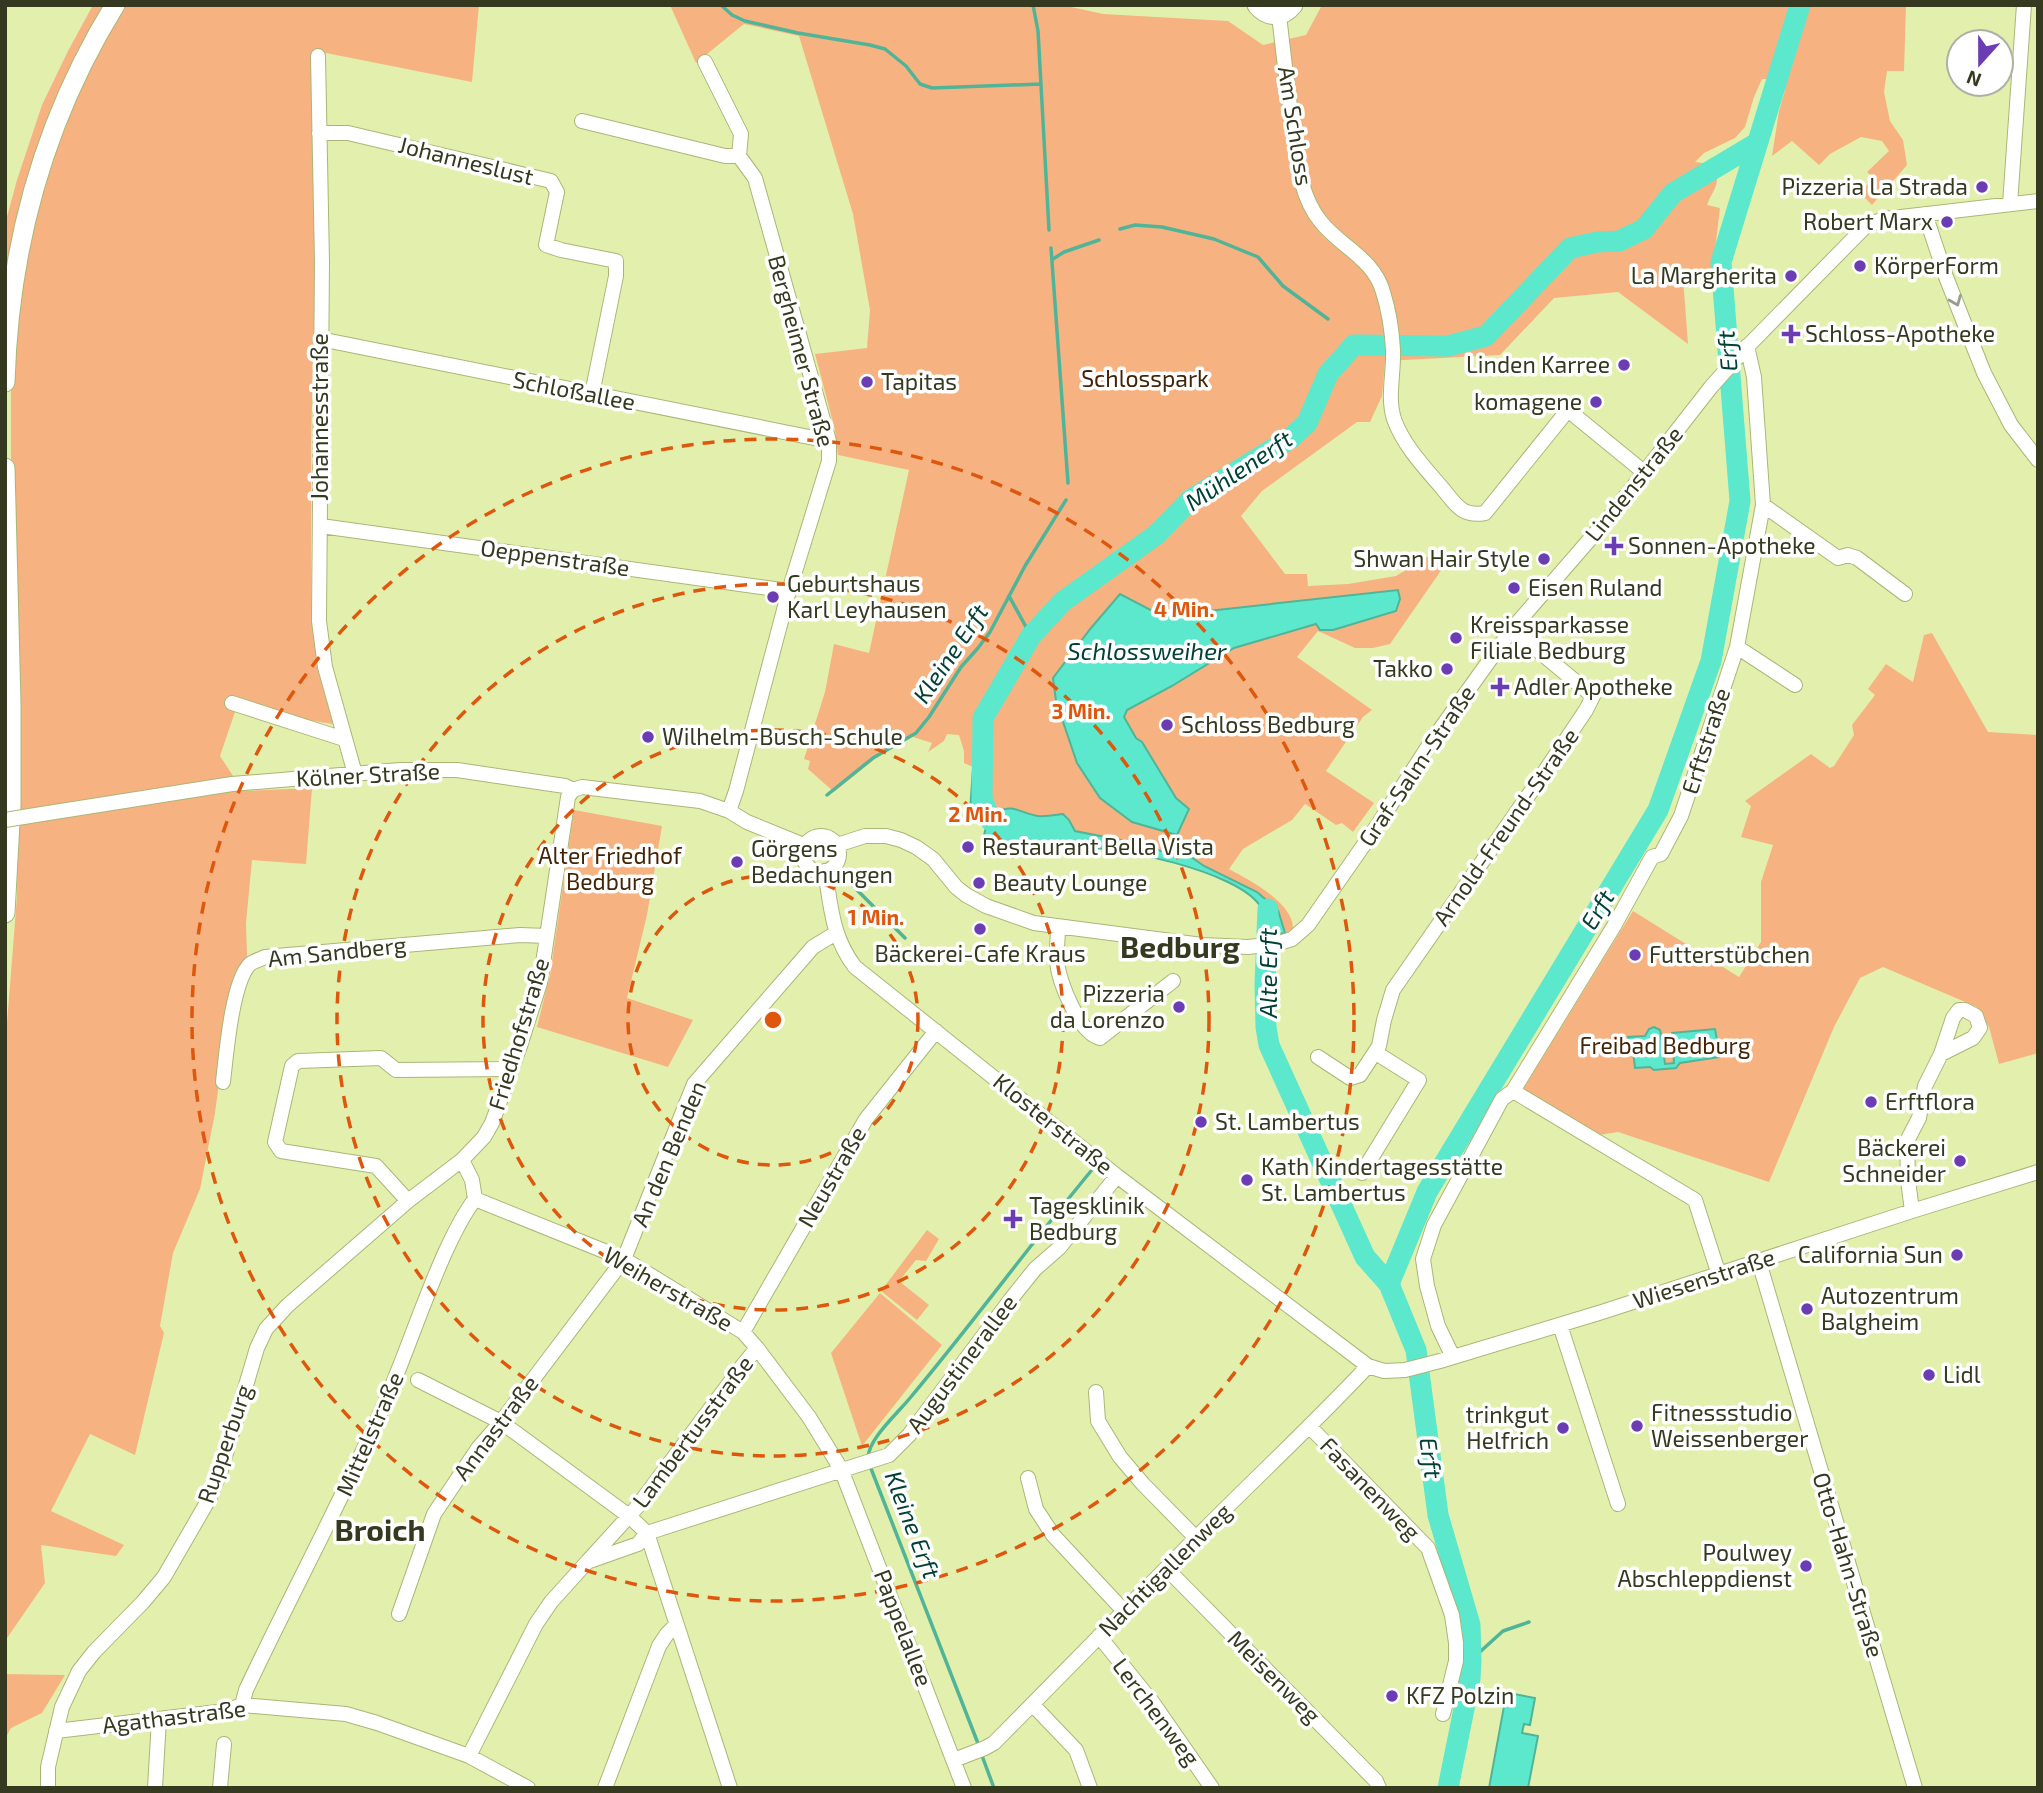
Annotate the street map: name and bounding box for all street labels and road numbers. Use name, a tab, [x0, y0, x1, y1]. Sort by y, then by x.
street label: Am Schloss	[1273, 64, 1319, 187]
street label: Johanneslust	[396, 130, 537, 190]
street label: Bergheimer Straße	[763, 252, 841, 450]
street label: Johannesstraße	[305, 333, 333, 501]
street label: Schloßallee	[511, 364, 638, 416]
street label: Lindenstraße	[1578, 420, 1688, 547]
street label: Oeppenstraße	[479, 533, 632, 581]
street label: Graf-Salm-Straße	[1352, 680, 1480, 851]
street label: Erftstraße	[1675, 684, 1735, 797]
street label: Arnold-Freund-Straße	[1426, 722, 1584, 931]
street label: Kölner Straße	[295, 756, 441, 792]
street label: Am Sandberg	[266, 930, 408, 972]
street label: Friedhofstraße	[482, 954, 554, 1113]
street label: Klosterstraße	[988, 1067, 1119, 1180]
street label: An den Benden	[625, 1076, 711, 1231]
street label: Neustraße	[791, 1121, 871, 1232]
street label: Weiherstraße	[599, 1240, 738, 1336]
street label: Wiesenstraße	[1629, 1242, 1778, 1314]
street label: Augustinerallee	[900, 1289, 1022, 1438]
street label: Lambertusstraße	[626, 1350, 758, 1513]
street label: Mittelstraße	[329, 1367, 409, 1500]
street label: Annastraße	[447, 1370, 544, 1485]
street label: Rupperburg	[191, 1380, 257, 1507]
street label: Fasanenweg	[1315, 1431, 1427, 1546]
street label: Otto-Hahn-Straße	[1807, 1469, 1890, 1661]
street label: Nachtigallenweg	[1092, 1497, 1237, 1642]
street label: Pappelallee	[869, 1565, 939, 1690]
street label: Meisenweg	[1222, 1624, 1327, 1729]
street label: Lerchenweg	[1107, 1652, 1206, 1771]
street label: Agathastraße	[100, 1693, 247, 1739]

